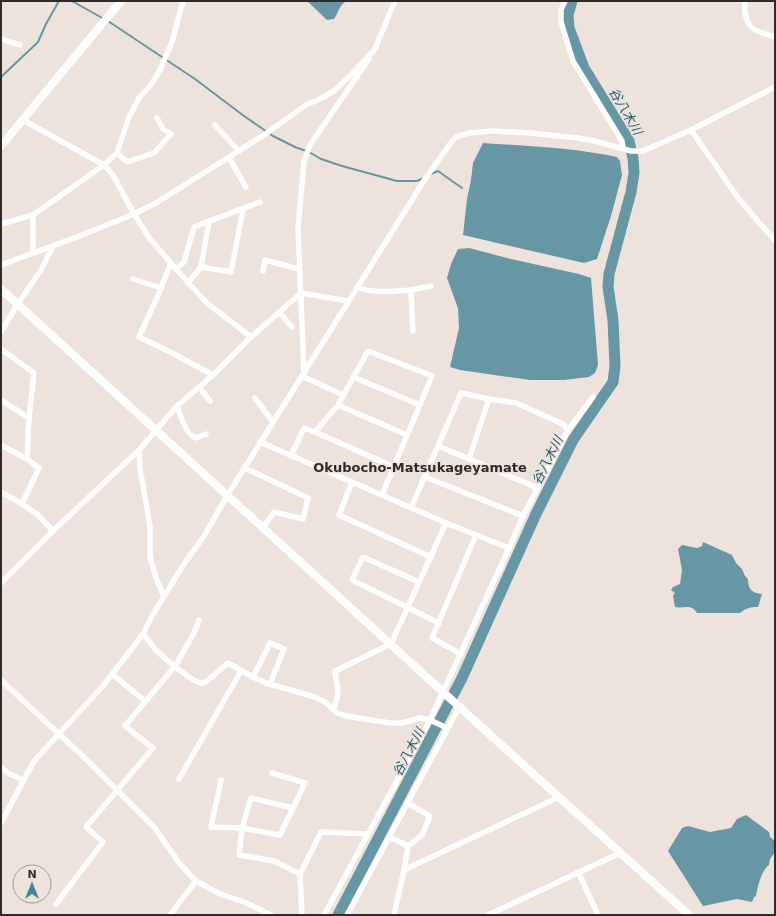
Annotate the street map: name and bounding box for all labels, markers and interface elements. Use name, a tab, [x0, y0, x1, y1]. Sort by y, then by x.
water label: 谷八木川	[606, 85, 646, 139]
water label: 谷八木川	[529, 432, 567, 487]
district label: Okubocho-Matsukageyamate	[313, 460, 527, 475]
water label: 谷八木川	[390, 724, 428, 779]
north arrow	[12, 864, 52, 904]
text: N	[27, 868, 37, 881]

